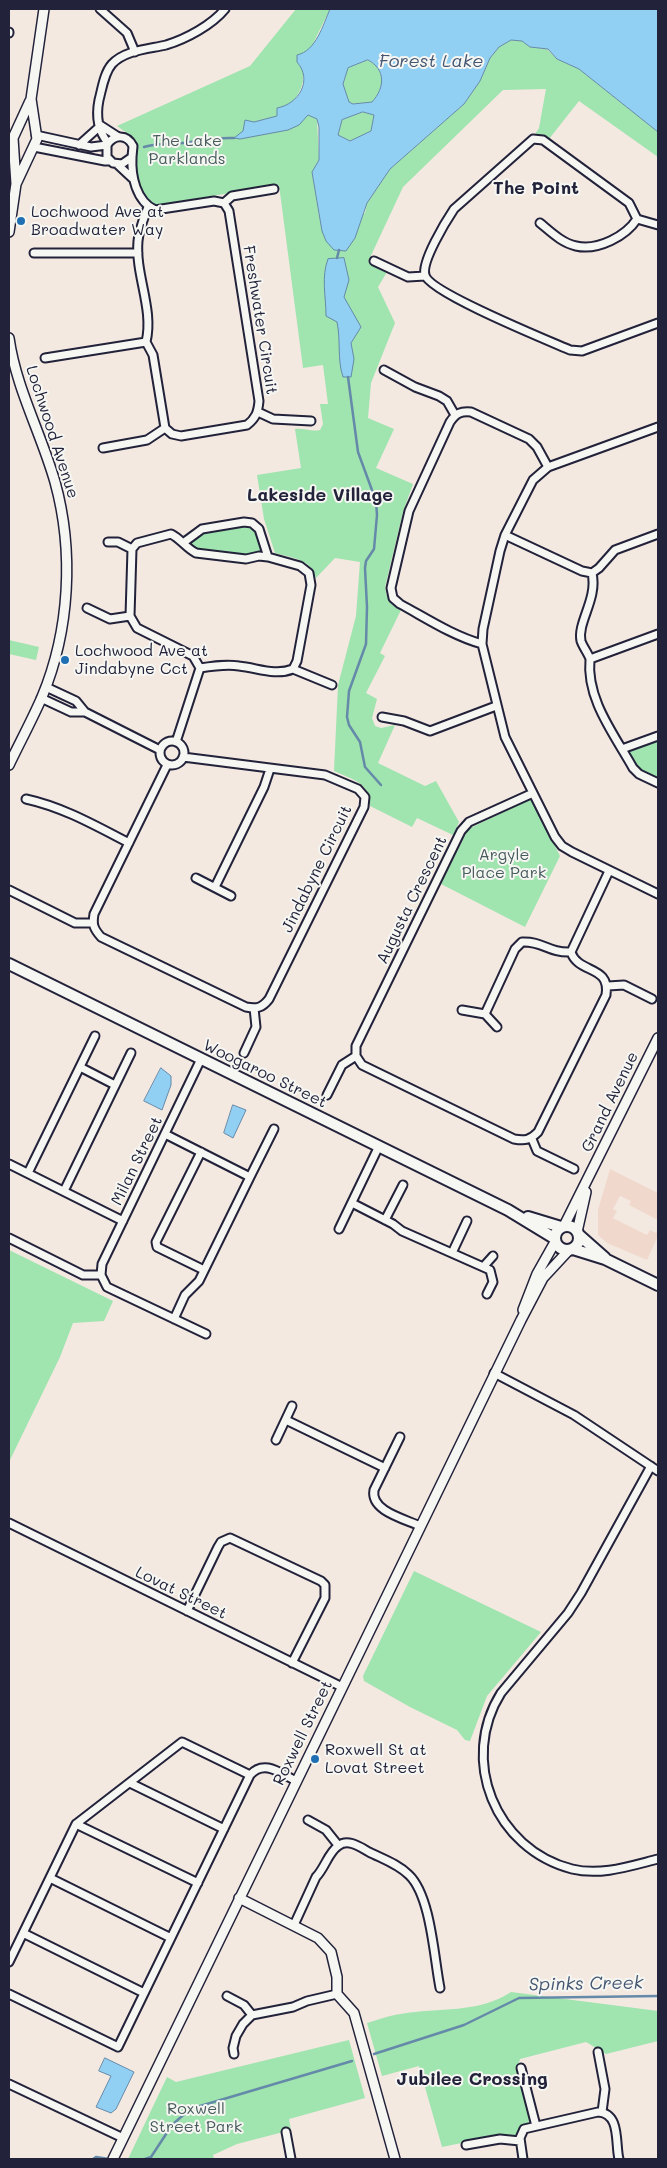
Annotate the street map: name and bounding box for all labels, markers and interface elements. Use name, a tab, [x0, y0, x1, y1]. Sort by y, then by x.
water label: Forest Lake	[379, 50, 483, 72]
park label: The Lake Parklands	[148, 131, 226, 169]
district label: The Point	[493, 177, 579, 199]
place label: Lochwood Ave at Broadwater Way	[31, 202, 164, 240]
marker: Lochwood Ave at Broadwater Way	[15, 215, 27, 227]
street label: Freshwater Circuit	[239, 244, 281, 396]
street label: Lochwood Avenue	[21, 363, 83, 501]
district label: Lakeside Village	[247, 484, 393, 506]
place label: Lochwood Ave at Jindabyne Cct	[75, 641, 208, 679]
marker: Lochwood Ave at Jindabyne Cct	[59, 654, 71, 666]
street label: Jindabyne Circuit	[278, 802, 356, 936]
street label: Augusta Crescent	[373, 833, 451, 967]
park label: Argyle Place Park	[462, 845, 546, 883]
street label: Woogaroo Street	[200, 1036, 330, 1112]
street label: Grand Avenue	[577, 1049, 643, 1155]
street label: Milan Street	[107, 1113, 167, 1209]
street label: Lovat Street	[132, 1563, 230, 1623]
street label: Roxwell Street	[269, 1677, 337, 1789]
place label: Roxwell St at Lovat Street	[325, 1740, 427, 1778]
marker: Roxwell St at Lovat Street	[309, 1753, 321, 1765]
water label: Spinks Creek	[529, 1972, 643, 1996]
district label: Jubilee Crossing	[396, 2068, 548, 2090]
park label: Roxwell Street Park	[150, 2099, 242, 2137]

